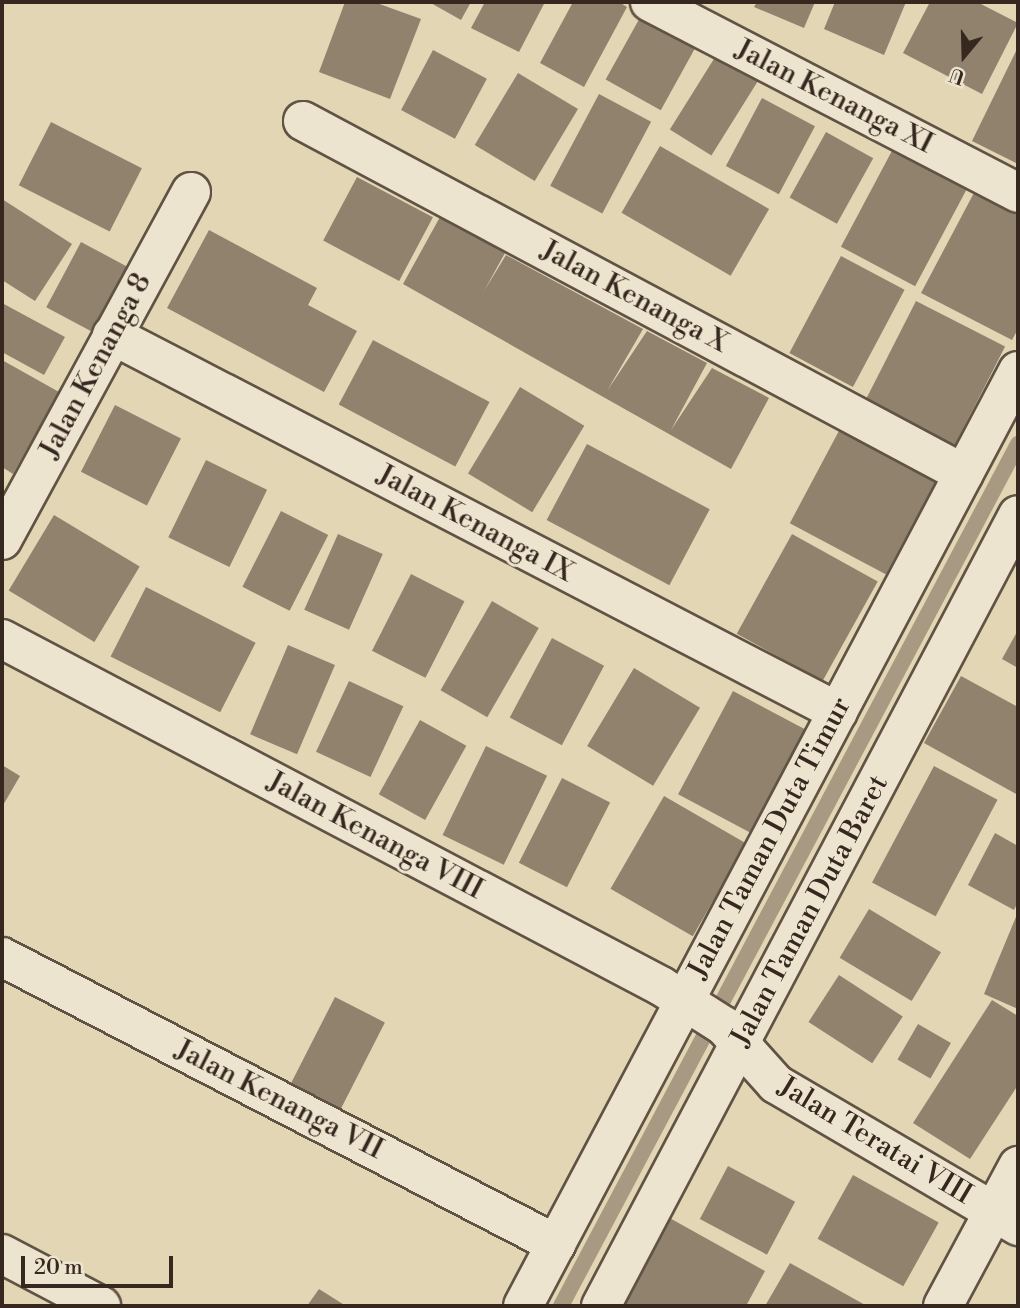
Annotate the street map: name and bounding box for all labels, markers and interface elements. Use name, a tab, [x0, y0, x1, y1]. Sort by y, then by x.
north arrow	[929, 21, 999, 91]
street label: Jalan Kenanga XI	[730, 33, 938, 161]
text: U	[946, 62, 968, 90]
street label: Jalan Kenanga X	[535, 234, 733, 360]
street label: Jalan Kenanga 8	[33, 268, 159, 464]
street label: Jalan Kenanga IX	[371, 458, 579, 590]
street label: Jalan Taman Duta Timur	[682, 692, 858, 984]
street label: Jalan Kenanga VIII	[262, 765, 488, 907]
street label: Jalan Taman Duta Baret	[724, 770, 896, 1052]
street label: Jalan Kenanga VII	[170, 1033, 388, 1167]
street label: Jalan Teratai VIII	[772, 1070, 978, 1212]
scale bar	[24, 1242, 177, 1286]
text: 20 m	[34, 1255, 83, 1281]

